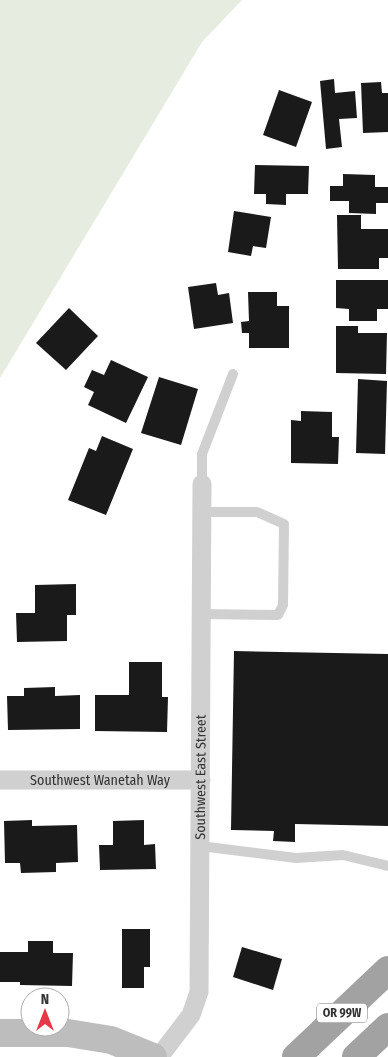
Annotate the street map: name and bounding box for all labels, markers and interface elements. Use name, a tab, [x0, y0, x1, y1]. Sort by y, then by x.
street label: Southwest East Street	[191, 714, 209, 840]
street label: Southwest Wanetah Way	[30, 772, 171, 789]
north arrow	[20, 987, 70, 1037]
text: N	[41, 991, 49, 1008]
road number: OR 99W	[317, 1004, 367, 1022]

